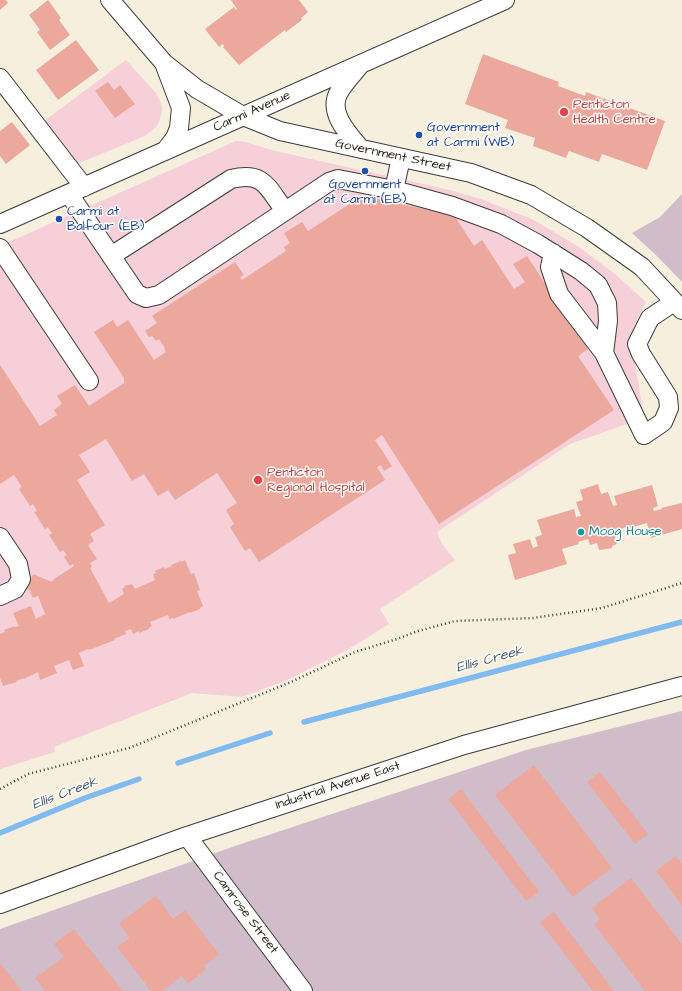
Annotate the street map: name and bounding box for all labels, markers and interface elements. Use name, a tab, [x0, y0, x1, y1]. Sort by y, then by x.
street label: Carmi Avenue	[211, 88, 293, 136]
place label: Penticton Health Centre	[573, 97, 656, 128]
marker: Penticton Health Centre	[558, 106, 570, 118]
place label: Government at Carmi (WB)	[427, 120, 514, 151]
marker: Government at Carmi (WB)	[414, 130, 424, 140]
street label: Government Street	[334, 136, 452, 176]
marker: Government at Carmi (EB)	[360, 166, 370, 176]
place label: Government at Carmi (EB)	[324, 177, 406, 208]
place label: Carmi at Balfour (EB)	[67, 204, 144, 235]
marker: Carmi at Balfour (EB)	[54, 214, 64, 224]
place label: Penticton Regional Hospital	[267, 465, 364, 496]
marker: Penticton Regional Hospital	[252, 474, 264, 486]
place label: Moog House	[589, 524, 662, 540]
marker: Moog House	[576, 527, 586, 537]
water label: Ellis Creek	[455, 643, 525, 677]
street label: Industrial Avenue East	[274, 758, 402, 814]
water label: Ellis Creek	[30, 774, 100, 814]
street label: Camrose Street	[209, 869, 281, 957]

